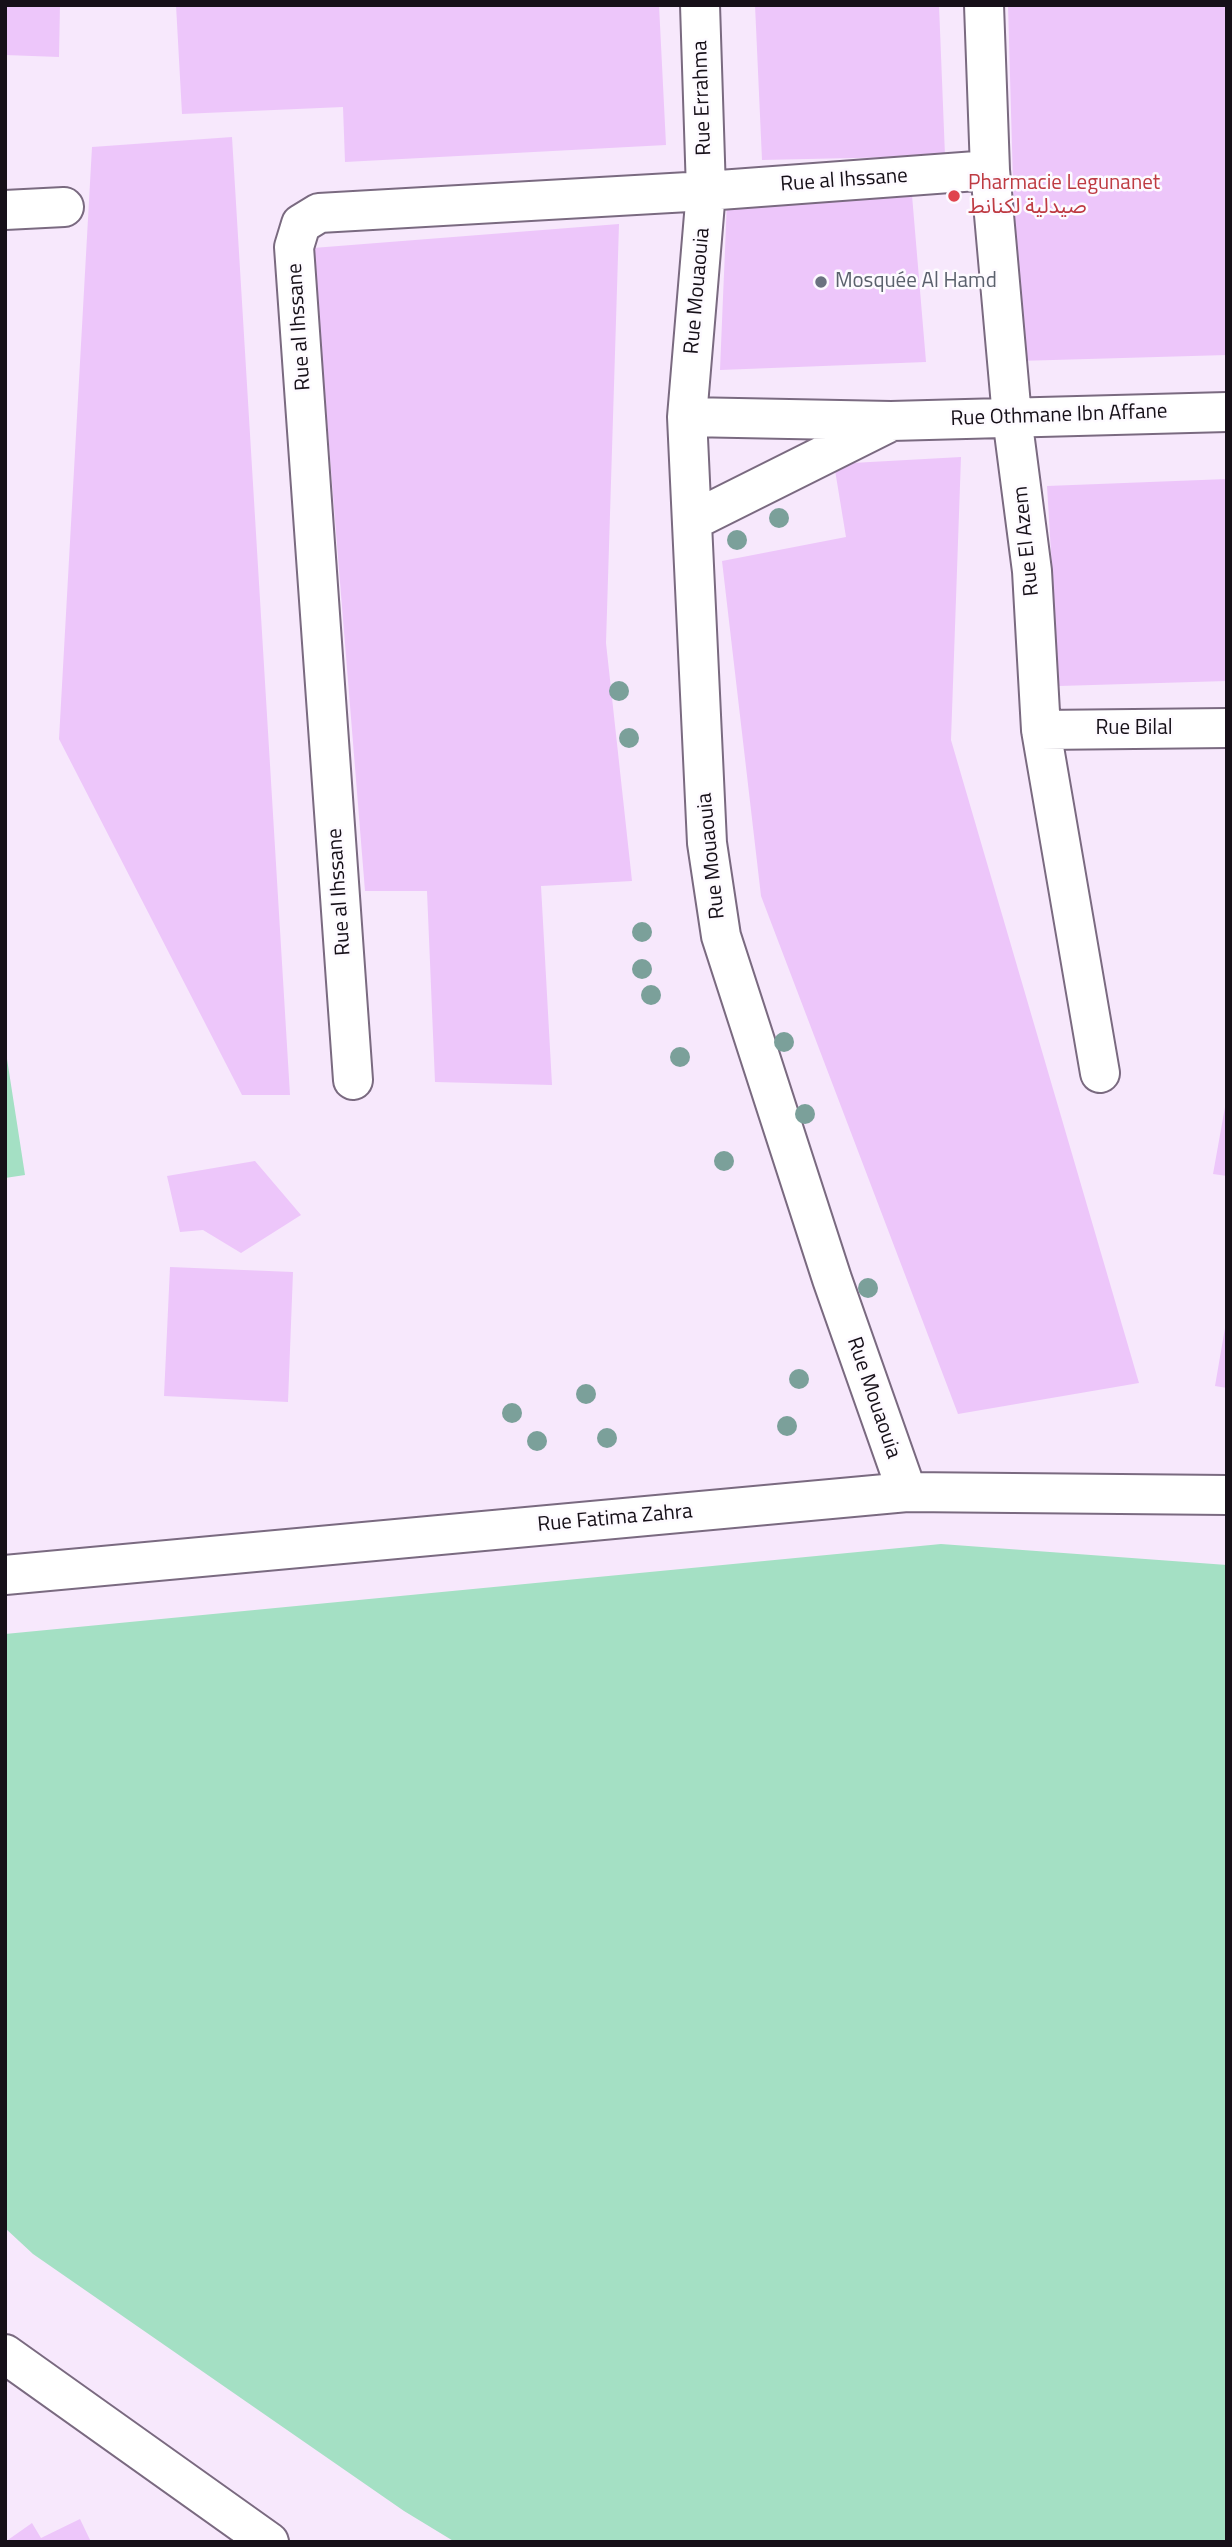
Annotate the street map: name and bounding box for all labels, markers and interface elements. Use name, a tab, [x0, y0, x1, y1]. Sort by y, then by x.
street label: Rue Errahma	[688, 40, 718, 156]
street label: Rue al Ihssane	[779, 164, 909, 198]
place label: Pharmacie Legunanet صيدلية لكنانط	[968, 171, 1160, 221]
marker: Pharmacie Legunanet صيدلية لكنانط	[946, 188, 962, 204]
street label: Rue Mouaouia	[680, 227, 716, 355]
street label: Rue al Ihssane	[283, 262, 317, 392]
place label: Mosquée Al Hamd	[835, 269, 997, 295]
marker: Mosquée Al Hamd	[813, 274, 829, 290]
street label: Rue Othmane Ibn Affane	[950, 400, 1168, 432]
street label: Rue El Azem	[1009, 485, 1045, 597]
street label: Rue Bilal	[1095, 716, 1173, 742]
street label: Rue Mouaouia	[693, 792, 731, 920]
street label: Rue al Ihssane	[323, 827, 357, 957]
street label: Rue Mouaouia	[840, 1334, 906, 1462]
street label: Rue Fatima Zahra	[536, 1500, 694, 1538]

